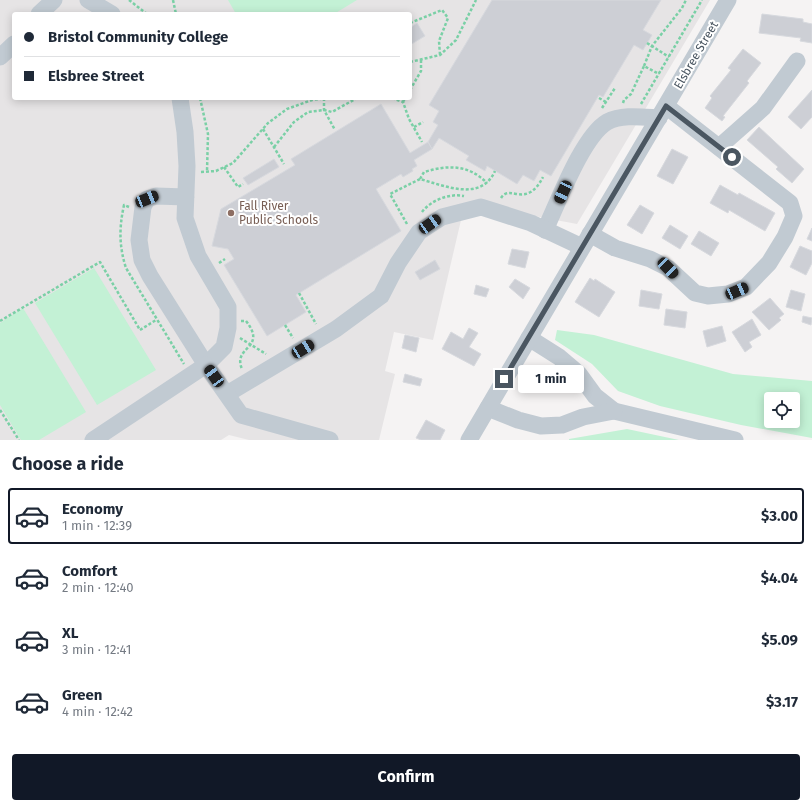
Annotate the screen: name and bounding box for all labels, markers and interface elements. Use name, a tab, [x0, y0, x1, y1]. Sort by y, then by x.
street label: Elsbree Street	[671, 18, 721, 91]
text: Bristol Community College	[48, 28, 228, 46]
text: Elsbree Street	[48, 67, 144, 85]
route start	[723, 148, 741, 166]
car	[552, 179, 574, 205]
car	[134, 189, 160, 209]
place label: Fall River Public Schools	[239, 199, 318, 227]
marker: Fall River Public Schools	[226, 208, 236, 218]
car	[417, 212, 443, 236]
car	[655, 255, 681, 281]
car	[724, 281, 750, 301]
car	[290, 338, 316, 360]
car	[202, 363, 226, 389]
callout: 1 min	[518, 365, 584, 393]
route end	[495, 370, 513, 388]
text: 1 min	[535, 371, 567, 386]
map controls	[764, 392, 800, 428]
button: locate	[764, 392, 800, 428]
text: Choose a ride	[12, 453, 124, 475]
icon: car	[14, 498, 50, 534]
text: Economy	[62, 500, 123, 518]
text: $3.00	[761, 507, 798, 525]
text: 1 min · 12:39	[62, 518, 132, 533]
icon: car	[14, 560, 50, 596]
text: Comfort	[62, 562, 118, 580]
text: $4.04	[761, 569, 798, 587]
text: 2 min · 12:40	[62, 580, 134, 595]
icon: car	[14, 622, 50, 658]
text: XL	[62, 624, 78, 642]
text: $5.09	[761, 631, 798, 649]
text: 3 min · 12:41	[62, 642, 131, 657]
icon: car	[14, 684, 50, 720]
text: Green	[62, 686, 102, 704]
text: $3.17	[766, 693, 798, 711]
text: 4 min · 12:42	[62, 704, 133, 719]
button: Confirm	[12, 754, 800, 800]

